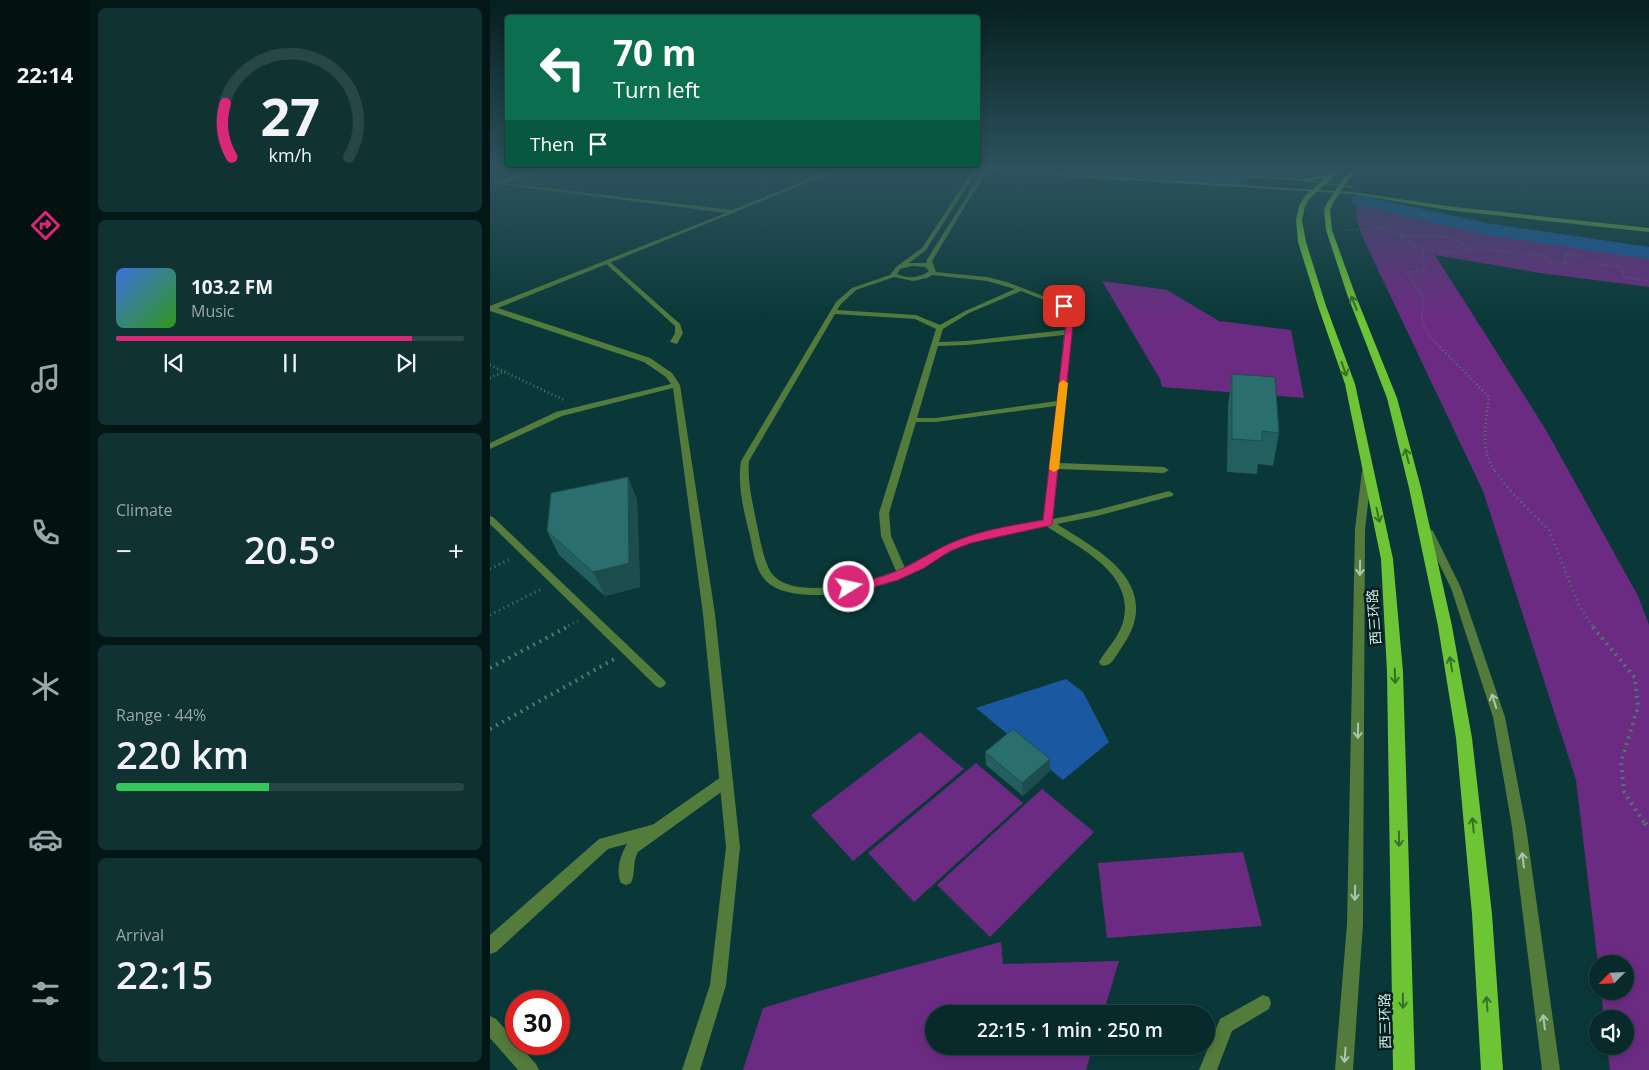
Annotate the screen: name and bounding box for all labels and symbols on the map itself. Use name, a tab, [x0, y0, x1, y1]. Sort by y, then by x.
pin	[1043, 285, 1085, 327]
one-way arrow	[1349, 296, 1358, 311]
one-way arrow	[1340, 360, 1349, 376]
one-way arrow	[1402, 448, 1411, 464]
one-way arrow	[1373, 507, 1383, 523]
position arrow	[822, 560, 874, 612]
one-way arrow	[1355, 560, 1365, 576]
street label: 西三环路	[1362, 588, 1385, 646]
one-way arrow	[1446, 656, 1456, 672]
one-way arrow	[1391, 668, 1400, 684]
one-way arrow	[1489, 694, 1498, 709]
one-way arrow	[1353, 722, 1363, 739]
one-way arrow	[1468, 817, 1478, 833]
one-way arrow	[1394, 830, 1404, 847]
one-way arrow	[1518, 853, 1528, 869]
one-way arrow	[1350, 885, 1360, 901]
north arrow	[1589, 955, 1634, 1000]
speed limit sign: 30	[505, 990, 570, 1055]
street label: 西三环路	[1375, 993, 1394, 1049]
one-way arrow	[1398, 993, 1407, 1009]
one-way arrow	[1483, 996, 1492, 1012]
one-way arrow	[1539, 1014, 1549, 1030]
one-way arrow	[1340, 1047, 1350, 1063]

